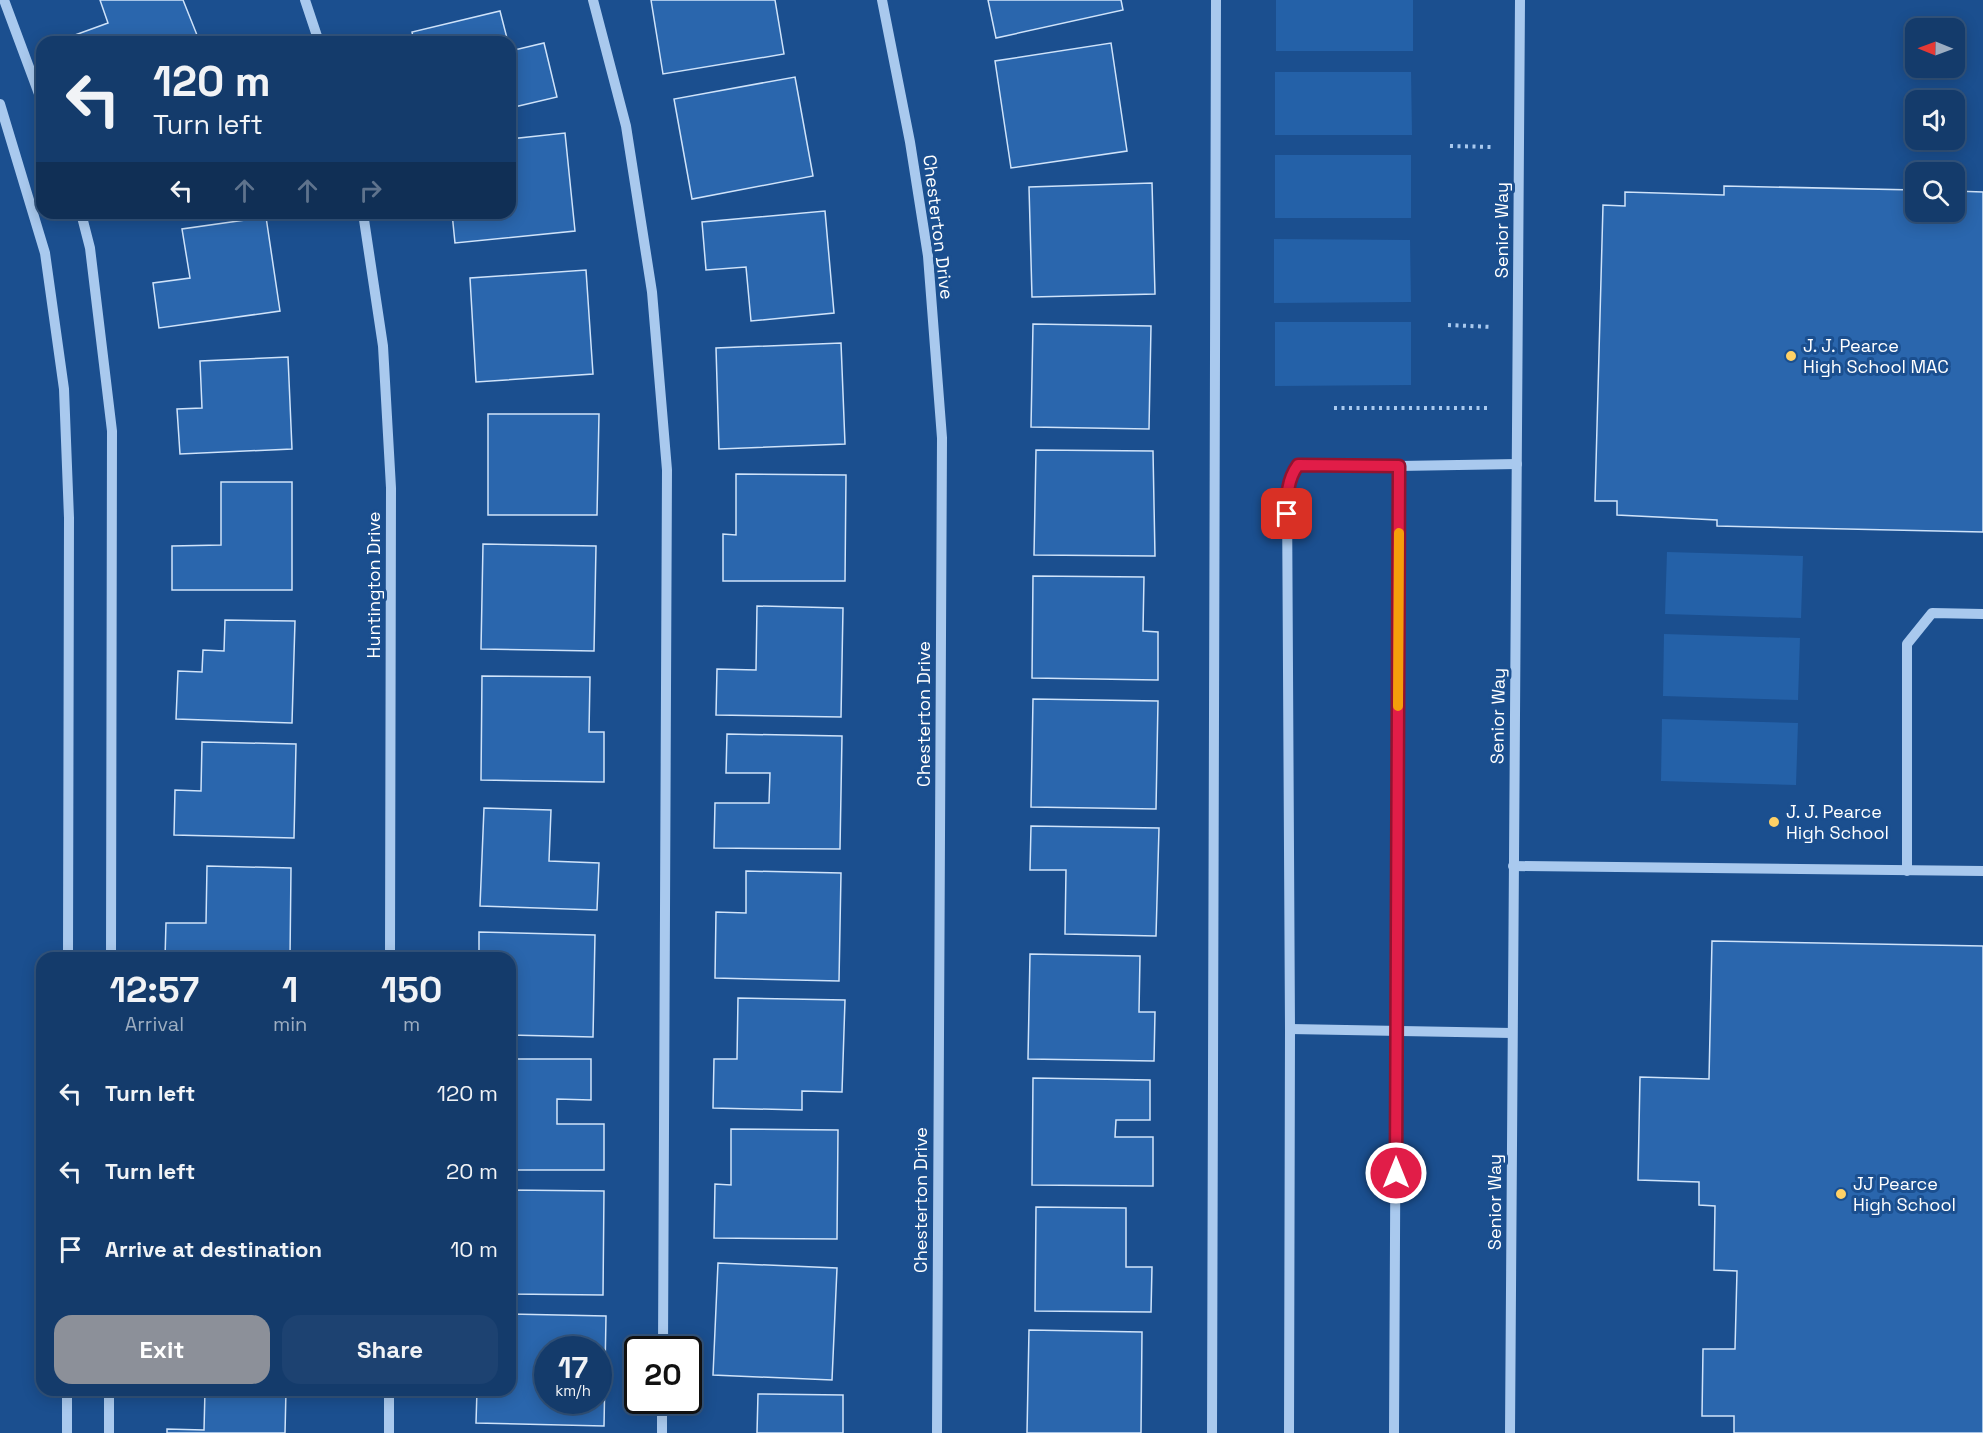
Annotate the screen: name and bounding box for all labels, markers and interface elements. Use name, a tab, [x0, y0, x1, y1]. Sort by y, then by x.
north arrow	[1905, 18, 1965, 78]
map controls	[1905, 18, 1965, 222]
text: 120 m	[153, 55, 271, 108]
icon: left	[54, 60, 132, 138]
button: sound	[1905, 90, 1965, 150]
text: Turn left	[153, 107, 263, 142]
street label: Chesterton Drive	[918, 153, 959, 301]
button: search	[1905, 162, 1965, 222]
icon: left	[165, 174, 198, 207]
icon: ahead	[228, 174, 261, 207]
icon: ahead	[291, 174, 324, 207]
icon: right	[354, 174, 387, 207]
street label: Senior Way	[1490, 182, 1513, 278]
place label: J. J. Pearce High School MAC	[1803, 334, 1949, 378]
marker: J. J. Pearce High School MAC	[1784, 349, 1798, 363]
pin	[1261, 488, 1312, 539]
icon: arrive	[1270, 497, 1303, 530]
street label: Huntington Drive	[362, 512, 385, 658]
street label: Chesterton Drive	[912, 641, 935, 787]
street label: Senior Way	[1485, 668, 1510, 764]
place label: J. J. Pearce High School	[1786, 800, 1889, 844]
marker: J. J. Pearce High School	[1767, 815, 1781, 829]
text: 12:57	[110, 967, 199, 1013]
text: 1	[282, 967, 298, 1013]
text: 150	[381, 967, 442, 1013]
text: Arrival	[125, 1011, 184, 1037]
text: min	[273, 1011, 307, 1037]
text: m	[403, 1011, 420, 1037]
icon: left	[54, 1077, 87, 1110]
text: Turn left	[105, 1079, 195, 1107]
text: 120 m	[437, 1079, 498, 1107]
street label: Chesterton Drive	[909, 1127, 932, 1273]
position arrow	[1364, 1141, 1428, 1205]
street label: Senior Way	[1483, 1154, 1506, 1250]
icon: left	[54, 1155, 87, 1188]
text: Turn left	[105, 1157, 195, 1185]
text: 20 m	[446, 1157, 498, 1185]
place label: JJ Pearce High School	[1853, 1172, 1956, 1216]
marker: JJ Pearce High School	[1834, 1187, 1848, 1201]
icon: arrive	[54, 1233, 87, 1266]
text: Arrive at destination	[105, 1235, 322, 1263]
text: 10 m	[450, 1235, 498, 1263]
button: Exit	[54, 1315, 270, 1384]
button: Share	[282, 1315, 498, 1384]
speed limit sign: 20	[624, 1336, 702, 1414]
text: 17	[558, 1348, 588, 1387]
text: km/h	[555, 1381, 591, 1400]

